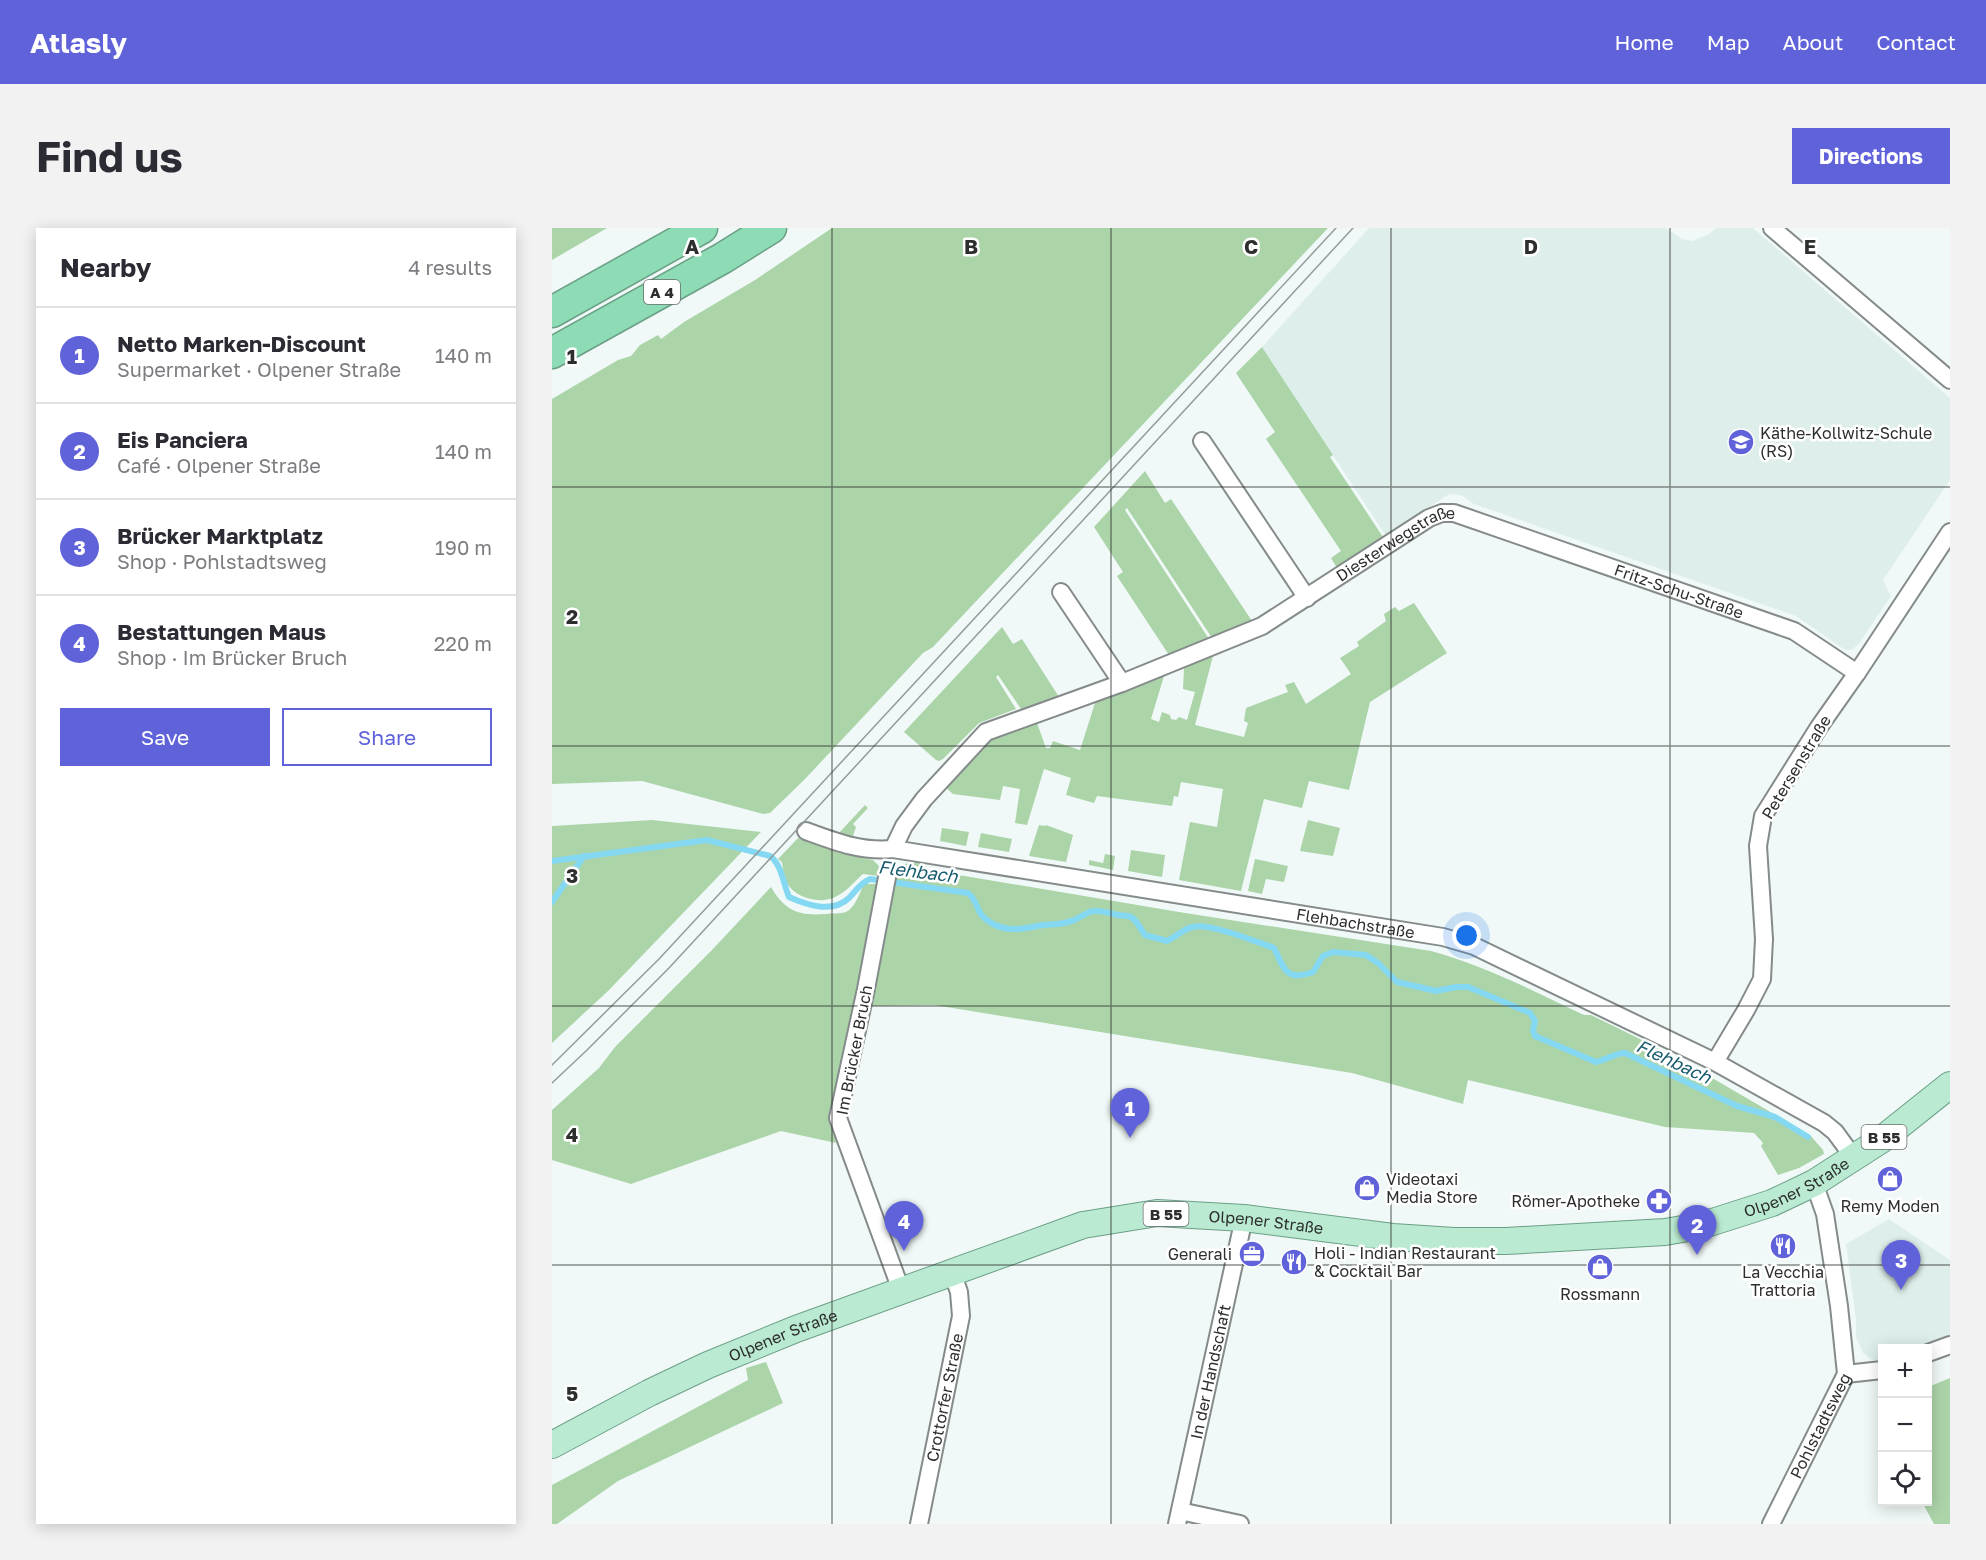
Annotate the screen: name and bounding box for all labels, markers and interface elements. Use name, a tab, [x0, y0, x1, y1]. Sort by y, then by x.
text: Atlasly	[30, 26, 127, 59]
text: Home	[1614, 29, 1674, 55]
text: Map	[1707, 29, 1750, 55]
text: About	[1783, 29, 1843, 55]
text: Contact	[1876, 29, 1956, 55]
button: Directions	[1792, 128, 1950, 184]
text: Find us	[36, 131, 183, 181]
text: A	[685, 234, 699, 258]
text: B	[964, 234, 978, 258]
text: C	[1244, 234, 1258, 258]
text: D	[1524, 234, 1538, 258]
text: E	[1804, 234, 1816, 258]
text: Nearby	[60, 252, 151, 283]
text: 4 results	[408, 255, 492, 279]
road number: A 4	[644, 280, 680, 304]
text: Netto Marken-Discount	[117, 330, 366, 357]
text: 1	[74, 343, 85, 367]
text: 140 m	[435, 343, 492, 367]
text: 1	[567, 344, 577, 368]
text: Supermarket · Olpener Straße	[117, 357, 401, 381]
place label: Käthe-Kollwitz-Schule (RS)	[1760, 423, 1932, 461]
text: Eis Panciera	[117, 426, 248, 453]
school or university icon: Käthe-Kollwitz-Schule (RS)	[1726, 427, 1756, 457]
text: 2	[73, 439, 86, 463]
text: 140 m	[435, 439, 492, 463]
text: Café · Olpener Straße	[117, 453, 321, 477]
street label: Diesterwegstraße	[1332, 502, 1455, 586]
text: Brücker Marktplatz	[117, 522, 323, 549]
text: 3	[73, 535, 86, 559]
text: 190 m	[435, 535, 492, 559]
text: Shop · Pohlstadtsweg	[117, 549, 327, 573]
street label: Fritz-Schu-Straße	[1612, 559, 1746, 623]
text: 2	[566, 604, 578, 628]
text: Bestattungen Maus	[117, 618, 326, 645]
text: 4	[73, 631, 86, 655]
text: 220 m	[434, 631, 492, 655]
text: Shop · Im Brücker Bruch	[117, 645, 347, 669]
button: Save	[60, 708, 270, 766]
button: Share	[282, 708, 492, 766]
street label: Petersenstraße	[1757, 711, 1835, 823]
water label: Flehbach	[877, 855, 960, 887]
text: 3	[566, 863, 578, 887]
street label: Flehbachstraße	[1295, 904, 1416, 942]
your location	[1452, 921, 1481, 950]
street label: Im Brücker Bruch	[832, 983, 876, 1117]
water label: Flehbach	[1633, 1034, 1716, 1088]
pin: 1	[1110, 1088, 1150, 1138]
text: 4	[566, 1122, 578, 1146]
road number: B 55	[1862, 1125, 1906, 1149]
street label: Olpener Straße	[1741, 1153, 1853, 1221]
shop icon: Remy Moden	[1875, 1164, 1905, 1194]
place label: Videotaxi Media Store	[1386, 1169, 1478, 1207]
shop icon: Videotaxi Media Store	[1352, 1173, 1382, 1203]
pharmacy icon: Römer-Apotheke	[1644, 1186, 1674, 1216]
place label: Römer-Apotheke	[1511, 1191, 1640, 1211]
place label: Remy Moden	[1840, 1196, 1940, 1216]
pin: 4	[884, 1202, 924, 1251]
road number: B 55	[1144, 1202, 1188, 1226]
street label: Olpener Straße	[1208, 1206, 1325, 1238]
pin: 2	[1678, 1206, 1716, 1255]
restaurant icon: La Vecchia Trattoria	[1768, 1231, 1798, 1261]
office icon: Generali	[1237, 1239, 1267, 1269]
pin: 3	[1882, 1240, 1920, 1290]
place label: Holi - Indian Restaurant & Cocktail Bar	[1314, 1243, 1496, 1281]
place label: Generali	[1168, 1244, 1232, 1264]
restaurant icon: Holi - Indian Restaurant & Cocktail Bar	[1279, 1247, 1309, 1277]
shop icon: Rossmann	[1585, 1252, 1615, 1282]
place label: La Vecchia Trattoria	[1742, 1262, 1824, 1300]
place label: Rossmann	[1560, 1284, 1640, 1304]
street label: In der Handschaft	[1186, 1302, 1235, 1441]
street label: Olpener Straße	[725, 1305, 840, 1366]
street label: Crottorfer Straße	[922, 1332, 967, 1464]
map controls	[1878, 1344, 1932, 1506]
button: +	[1878, 1344, 1932, 1398]
street label: Pohlstadtsweg	[1785, 1369, 1855, 1482]
text: 5	[566, 1381, 578, 1405]
button: −	[1878, 1398, 1932, 1452]
button: locate	[1878, 1452, 1932, 1506]

